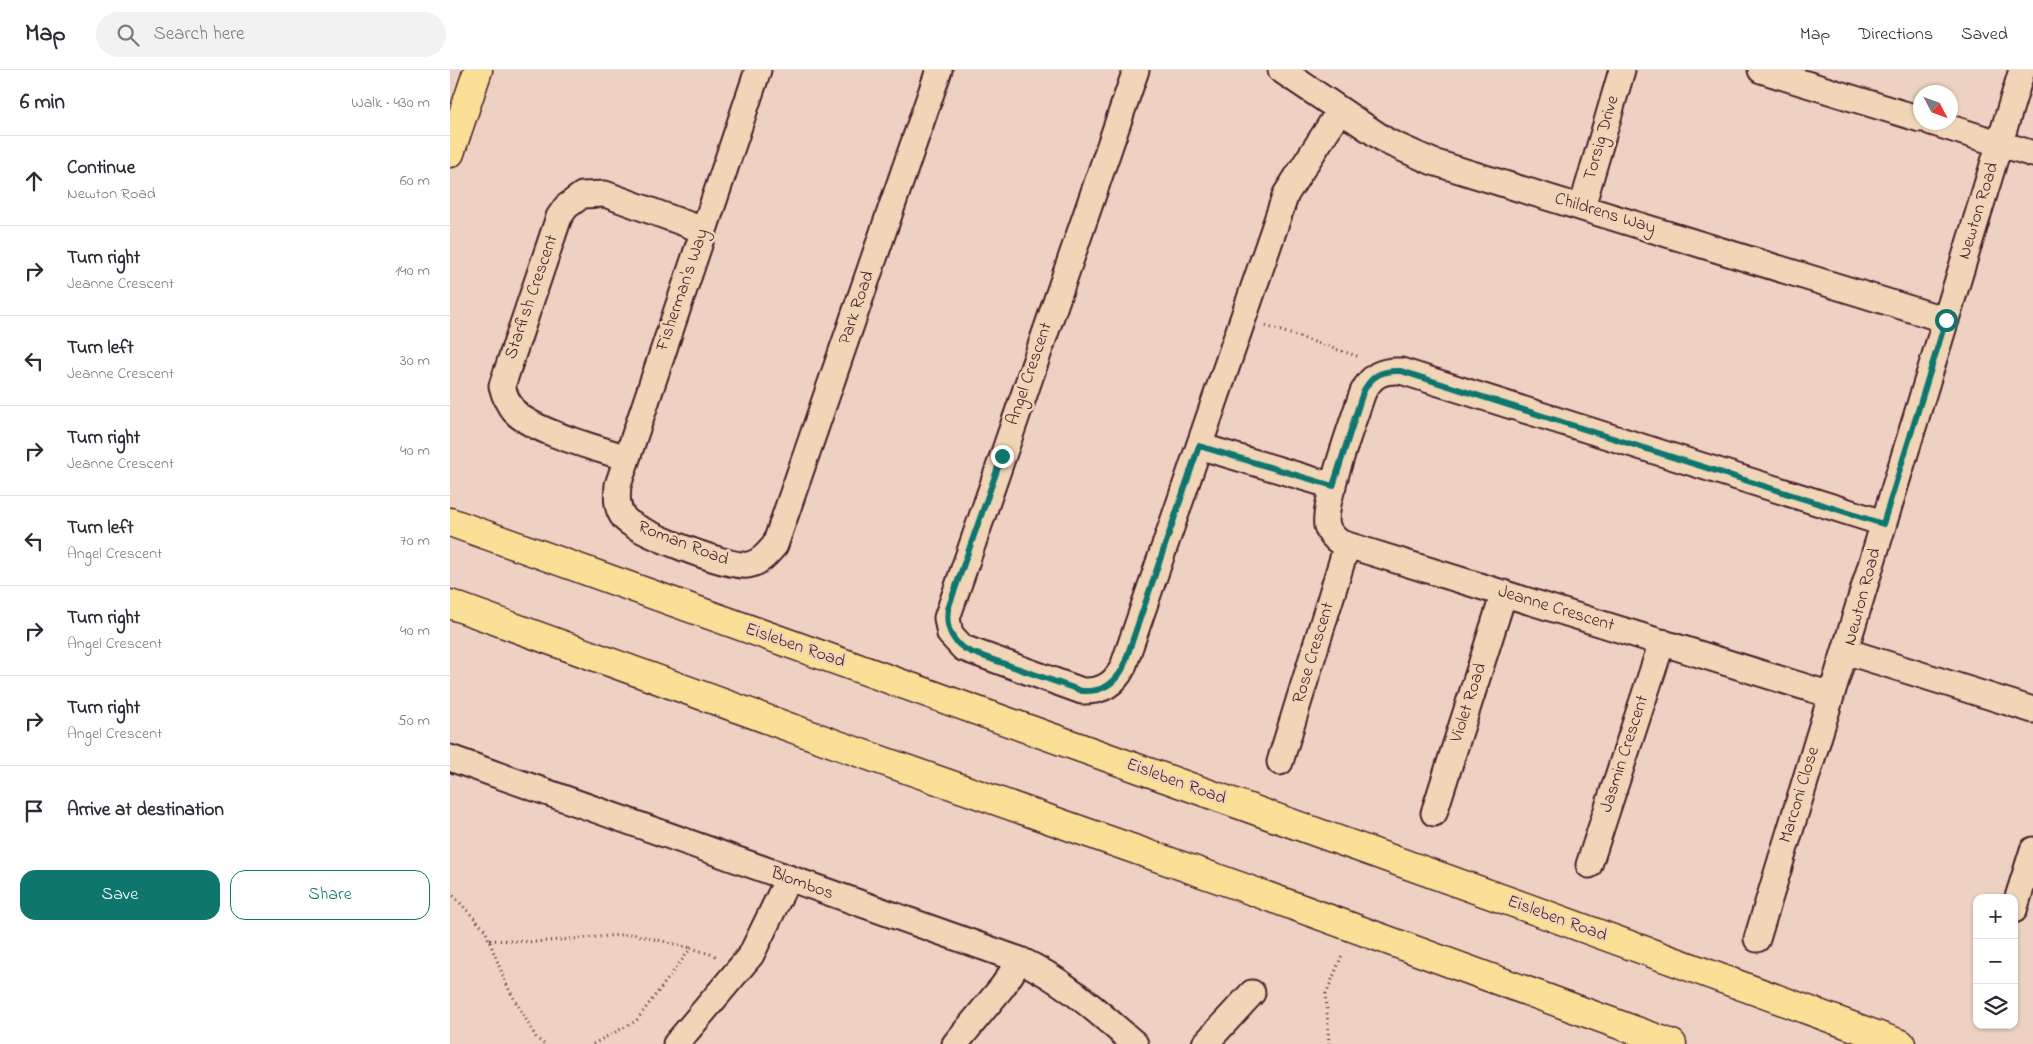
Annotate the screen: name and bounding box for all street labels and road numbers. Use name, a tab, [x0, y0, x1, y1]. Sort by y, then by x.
street label: Torsig Drive	[1577, 92, 1628, 184]
street label: Newton Road	[1952, 159, 2006, 263]
street label: Childrens Way	[1551, 186, 1659, 242]
street label: Fisherman's Way	[650, 225, 716, 356]
street label: Starfish Crescent	[498, 231, 566, 363]
street label: Park Road	[832, 268, 882, 348]
street label: Angel Crescent	[1000, 319, 1061, 429]
street label: Roman Road	[634, 515, 732, 573]
street label: Newton Road	[1838, 545, 1888, 649]
street label: Jeanne Crescent	[1495, 579, 1617, 639]
street label: Rose Crescent	[1286, 599, 1342, 707]
street label: Eisleben Road	[741, 617, 849, 675]
street label: Violet Road	[1444, 660, 1494, 747]
street label: Jasmin Crescent	[1594, 692, 1656, 816]
street label: Marconi Close	[1773, 743, 1827, 846]
street label: Eisleben Road	[1122, 752, 1230, 812]
street label: Blombos	[766, 860, 837, 907]
street label: Eisleben Road	[1503, 889, 1611, 949]

